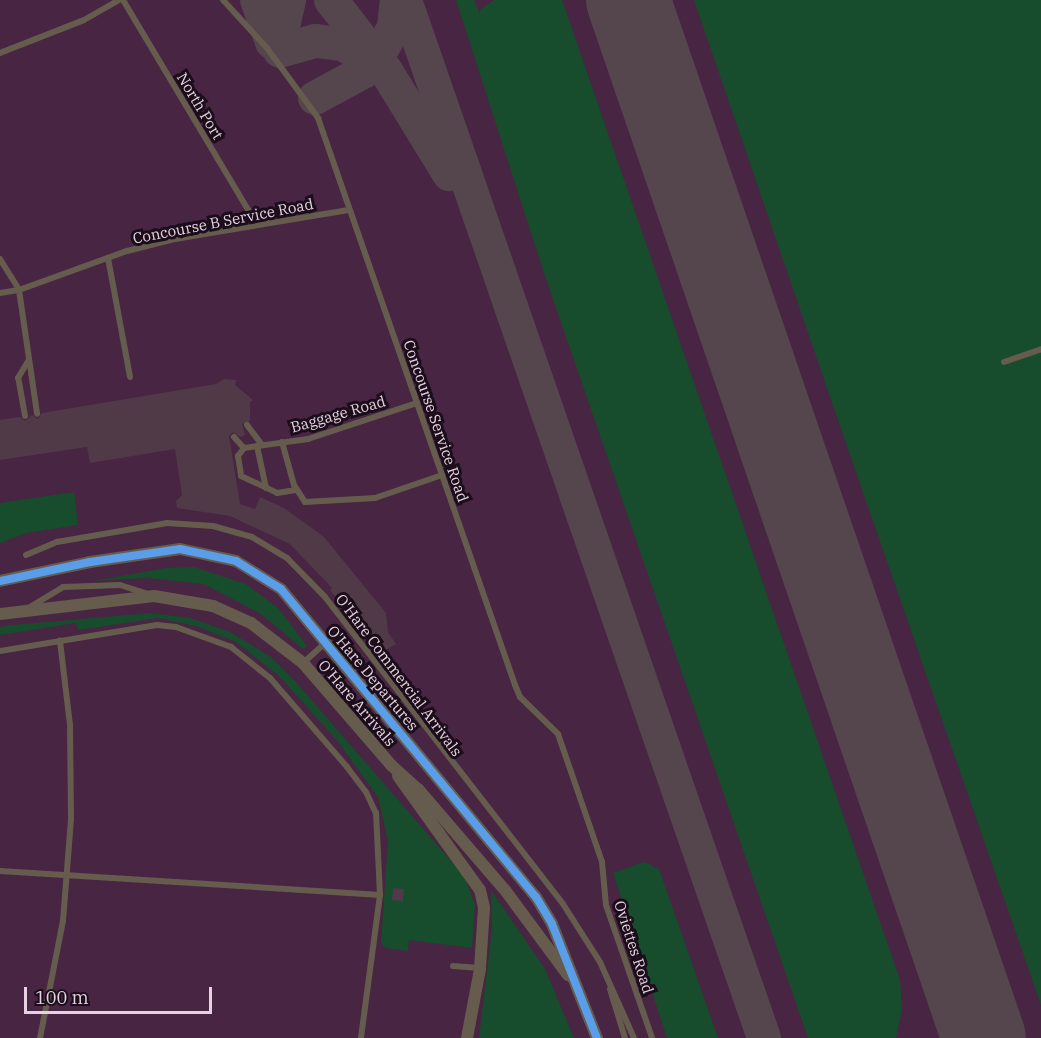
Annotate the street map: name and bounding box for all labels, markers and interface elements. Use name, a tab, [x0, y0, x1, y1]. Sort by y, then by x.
street label: North Port	[173, 69, 227, 143]
street label: Concourse B Service Road	[131, 195, 315, 247]
street label: Concourse Service Road	[400, 338, 472, 504]
street label: Baggage Road	[288, 392, 388, 436]
street label: O'Hare Commercial Arrivals	[332, 590, 466, 760]
street label: O'Hare Departures	[324, 622, 422, 734]
street label: O'Hare Arrivals	[315, 656, 399, 750]
street label: Oviettes Road	[610, 898, 658, 996]
scale bar	[27, 975, 214, 1013]
text: 100 m	[35, 986, 89, 1009]

